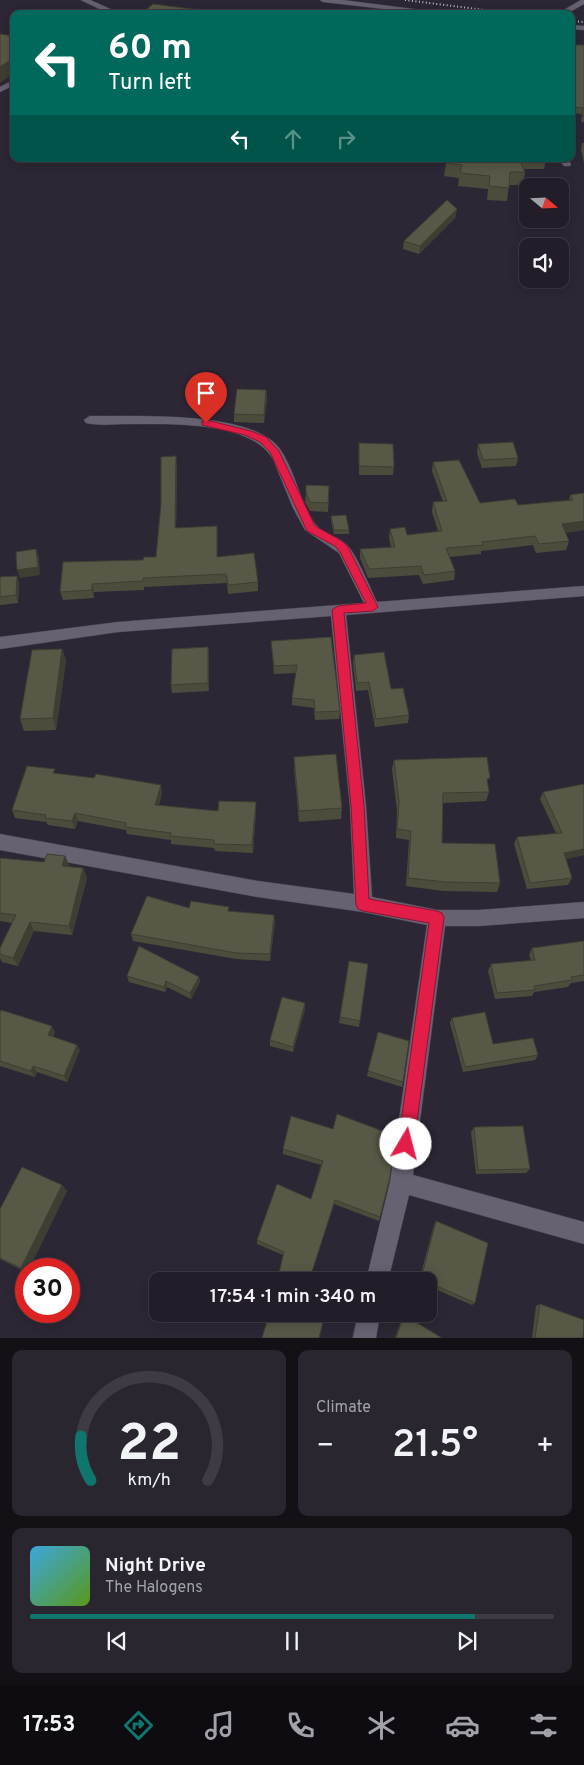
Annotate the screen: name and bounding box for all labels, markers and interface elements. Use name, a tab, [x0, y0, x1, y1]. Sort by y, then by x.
text: 60 m	[108, 27, 192, 71]
icon: left	[25, 30, 90, 95]
text: Turn left	[108, 70, 191, 97]
icon: left	[226, 125, 254, 153]
icon: ahead	[279, 125, 307, 153]
icon: right	[332, 125, 360, 153]
north arrow	[519, 178, 569, 228]
map controls	[519, 178, 569, 288]
button: sound	[519, 238, 569, 288]
pin	[185, 372, 227, 423]
icon: arrive	[192, 379, 220, 407]
position arrow	[379, 1117, 431, 1169]
speed limit sign: 30	[15, 1258, 80, 1323]
text: 17:54 · 1 min · 340 m	[210, 1285, 376, 1309]
text: Climate	[316, 1398, 371, 1418]
text: 22	[117, 1413, 181, 1479]
text: 21.5°	[392, 1422, 478, 1471]
text: −	[316, 1429, 334, 1465]
text: +	[536, 1429, 554, 1465]
text: km/h	[127, 1469, 171, 1492]
text: Night Drive	[105, 1554, 206, 1578]
text: The Halogens	[105, 1578, 203, 1598]
icon: previous	[103, 1627, 131, 1655]
icon: pause	[278, 1627, 306, 1655]
icon: next	[453, 1627, 481, 1655]
icon: directions	[121, 1708, 156, 1743]
icon: music	[202, 1708, 237, 1743]
icon: phone	[283, 1708, 318, 1743]
icon: climate	[364, 1708, 399, 1743]
icon: car	[445, 1708, 480, 1743]
icon: filters	[526, 1708, 561, 1743]
text: 17:53	[23, 1712, 76, 1739]

